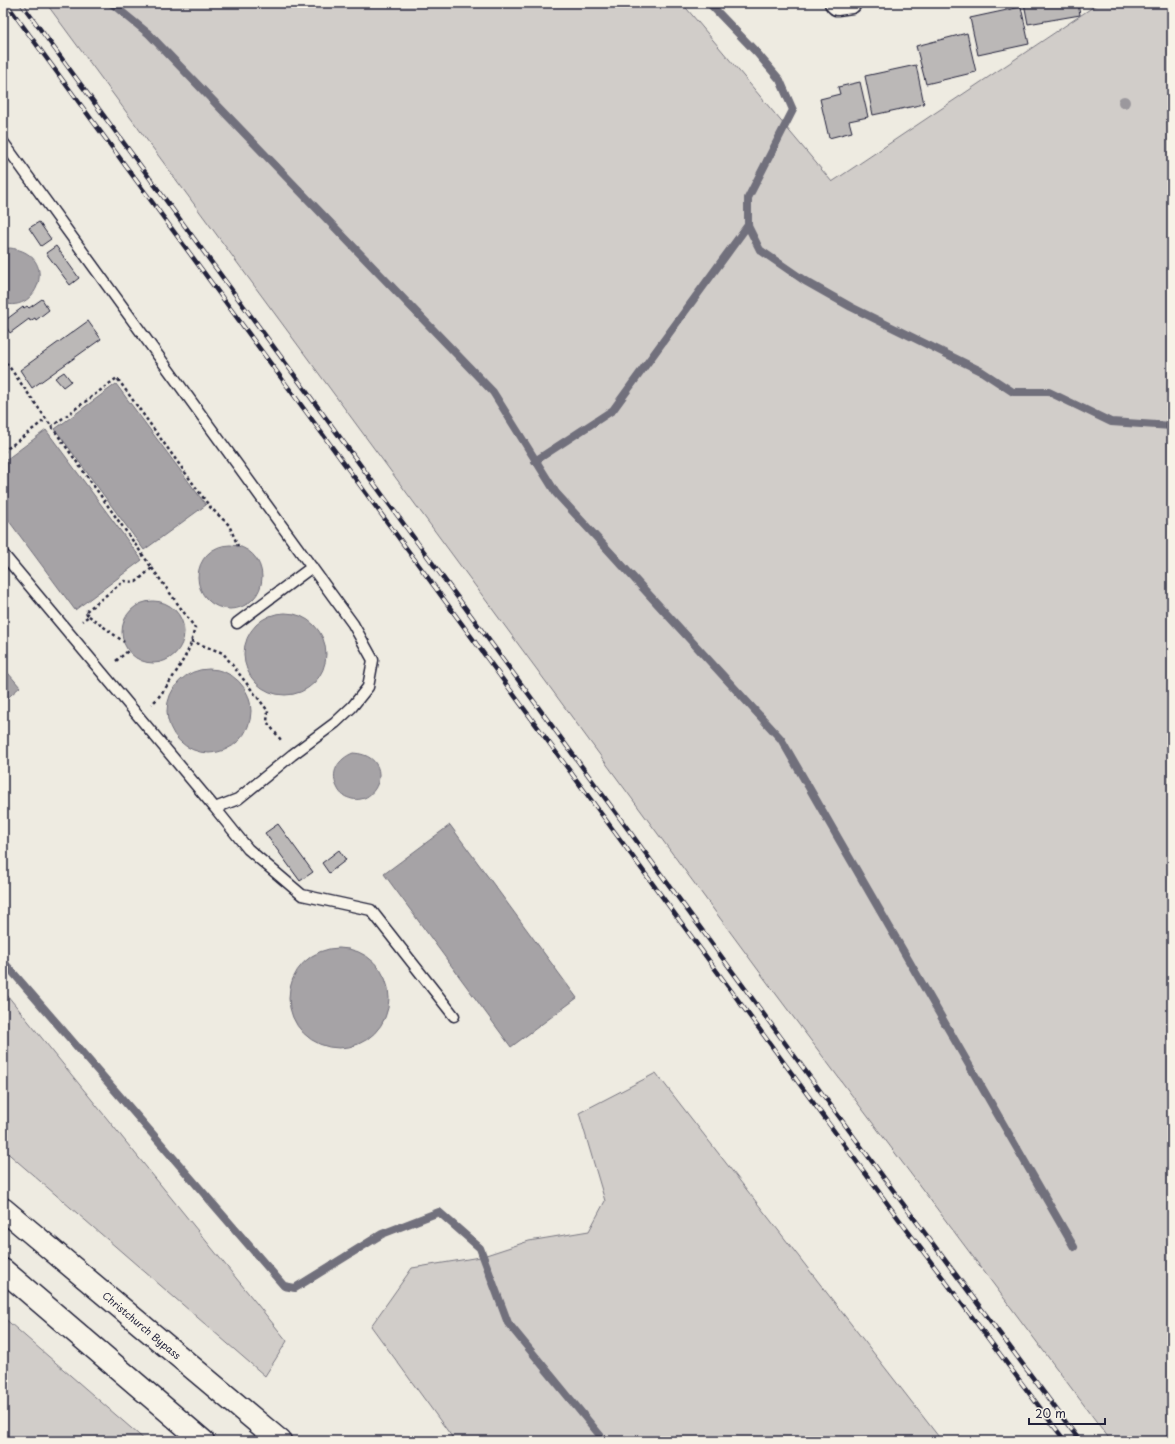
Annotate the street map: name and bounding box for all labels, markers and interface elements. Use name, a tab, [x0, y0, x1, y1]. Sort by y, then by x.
street label: Christchurch Bypass	[100, 1288, 185, 1363]
scale bar	[1029, 1400, 1105, 1426]
text: 20 m	[1035, 1404, 1066, 1422]

